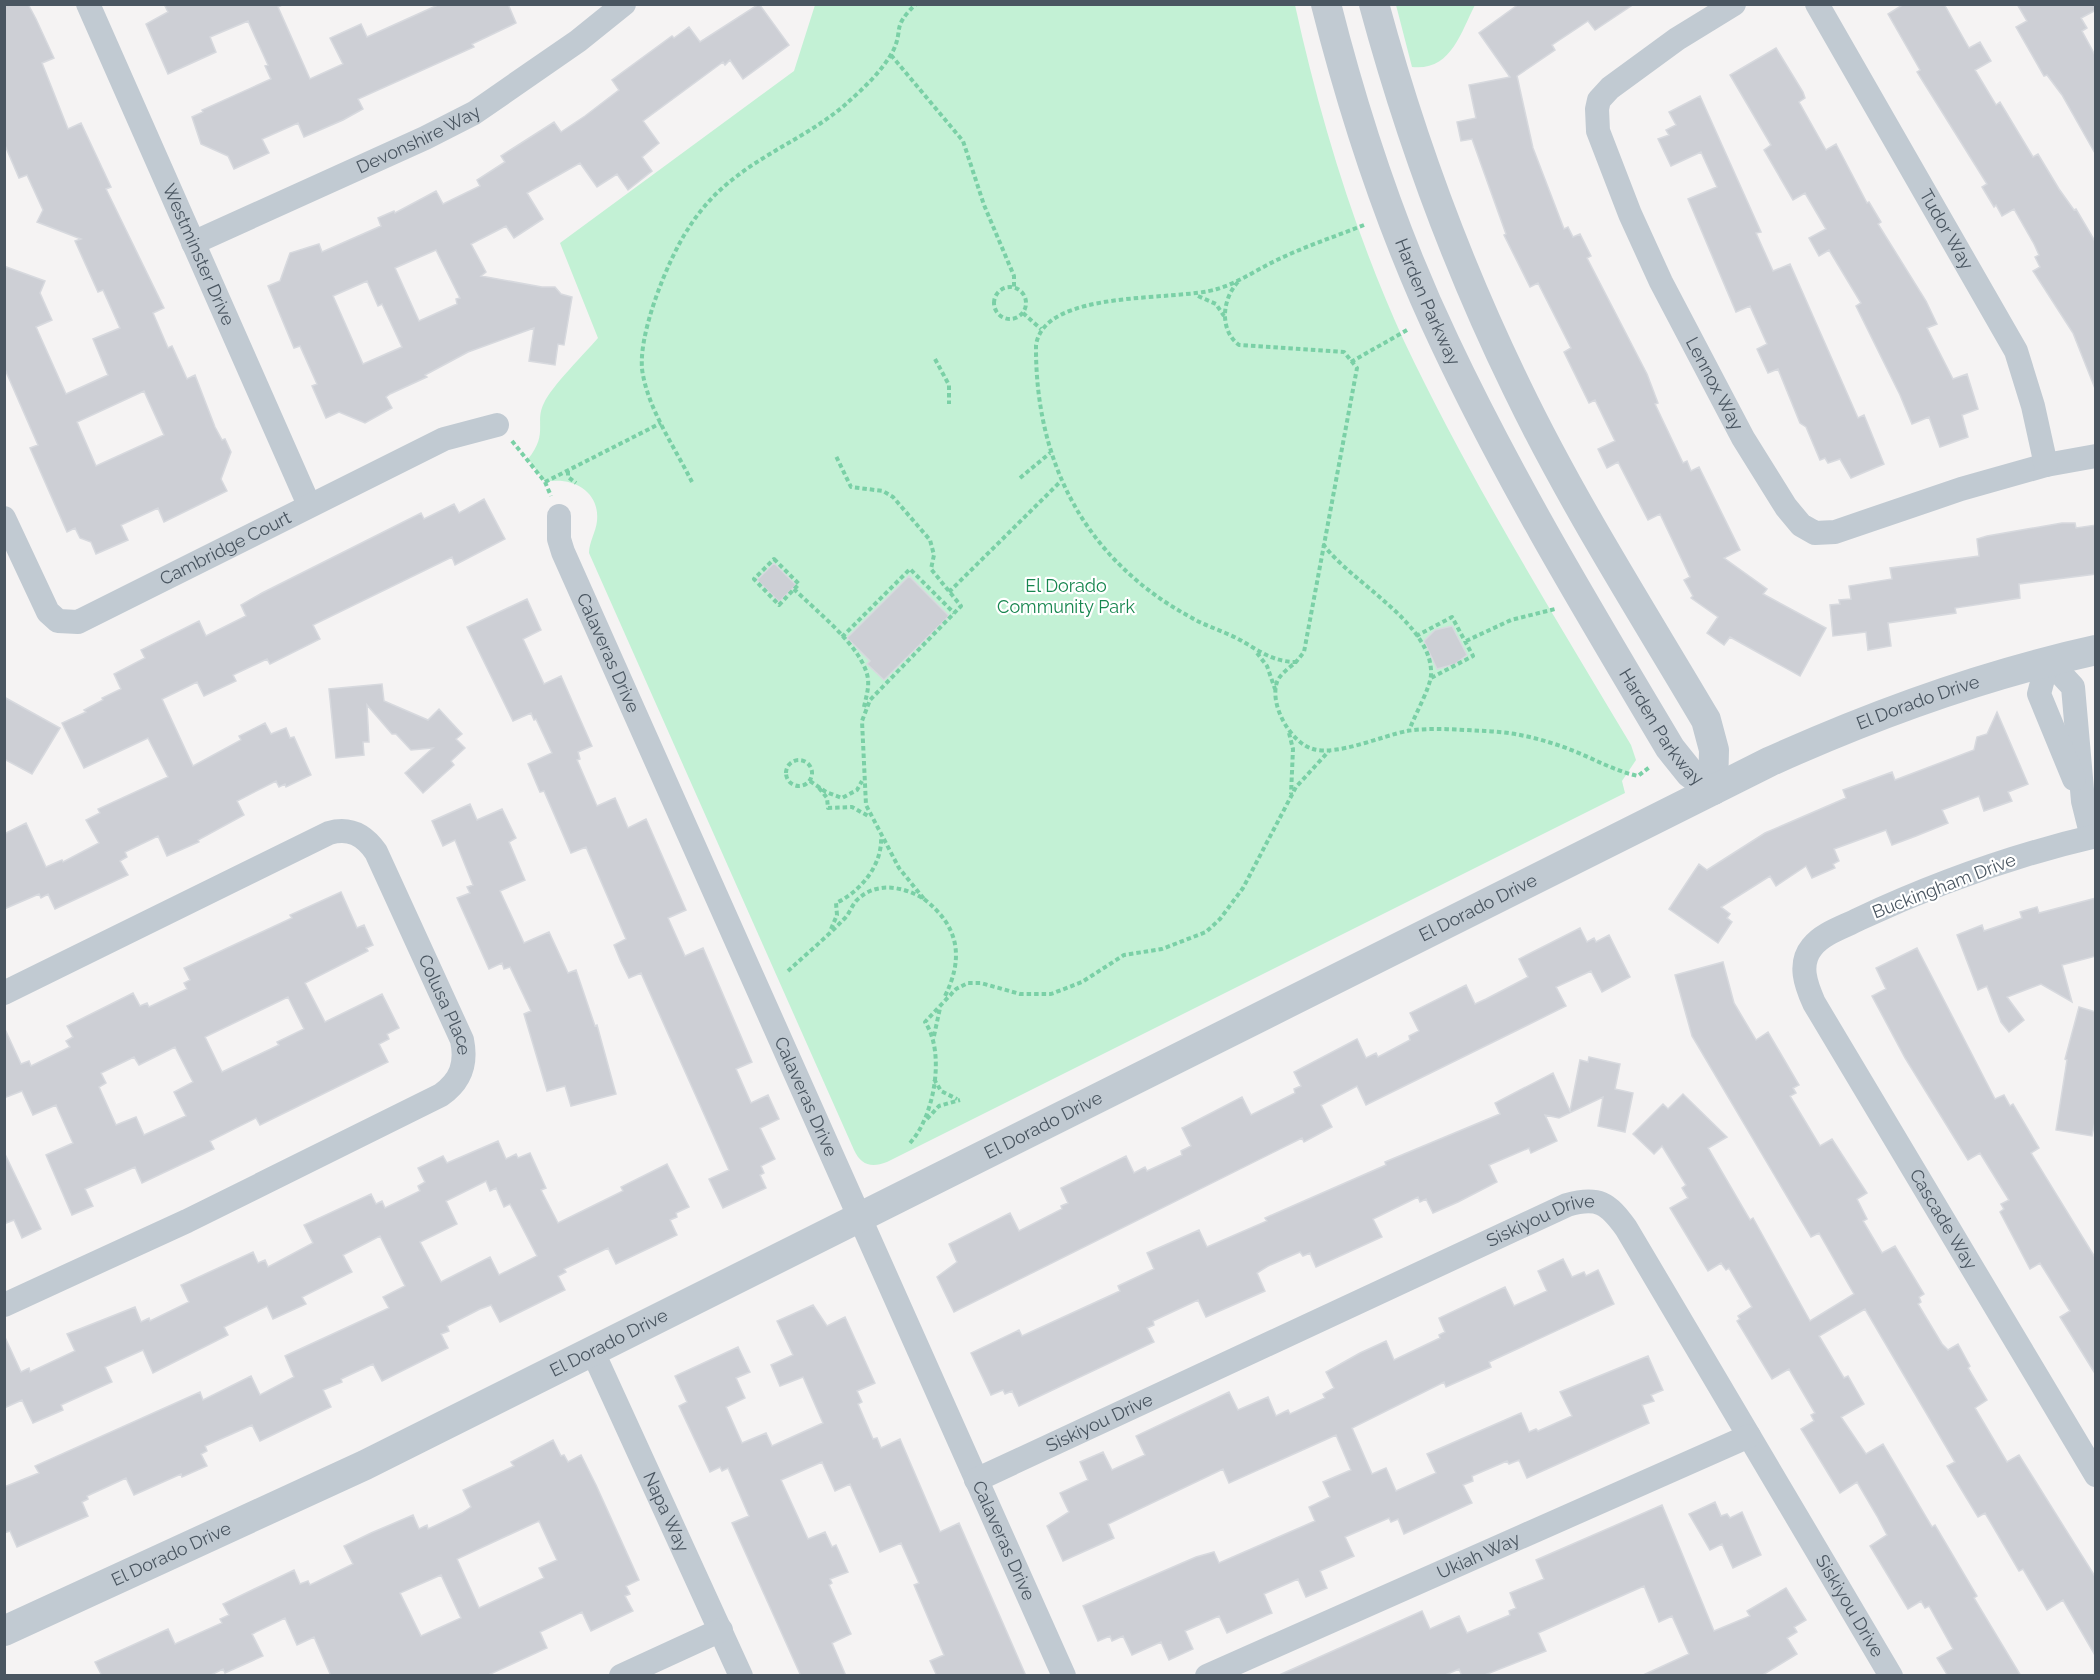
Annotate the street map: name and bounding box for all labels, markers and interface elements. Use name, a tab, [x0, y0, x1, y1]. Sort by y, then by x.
street label: Devonshire Way	[353, 101, 485, 178]
street label: Westminster Drive	[159, 180, 240, 329]
street label: Tudor Way	[1915, 185, 1978, 273]
street label: Harden Parkway	[1391, 235, 1465, 369]
street label: Lennox Way	[1682, 333, 1748, 434]
street label: Cambridge Court	[156, 506, 294, 589]
park label: El Dorado Community Park	[997, 575, 1135, 617]
street label: Calaveras Drive	[573, 590, 644, 716]
street label: Harden Parkway	[1615, 665, 1708, 789]
street label: El Dorado Drive	[1853, 670, 1982, 734]
street label: Buckingham Drive	[1869, 848, 2019, 923]
street label: El Dorado Drive	[1415, 869, 1541, 946]
street label: Colusa Place	[414, 951, 475, 1056]
street label: Calaveras Drive	[770, 1033, 842, 1160]
street label: El Dorado Drive	[981, 1086, 1106, 1163]
street label: Cascade Way	[1906, 1165, 1982, 1273]
street label: Siskiyou Drive	[1483, 1190, 1595, 1251]
street label: El Dorado Drive	[546, 1304, 671, 1381]
street label: Siskiyou Drive	[1042, 1388, 1156, 1456]
street label: Napa Way	[639, 1468, 694, 1555]
street label: Calaveras Drive	[968, 1477, 1040, 1604]
street label: El Dorado Drive	[108, 1517, 234, 1590]
street label: Ukiah Way	[1434, 1528, 1523, 1583]
street label: Siskiyou Drive	[1812, 1551, 1889, 1661]

